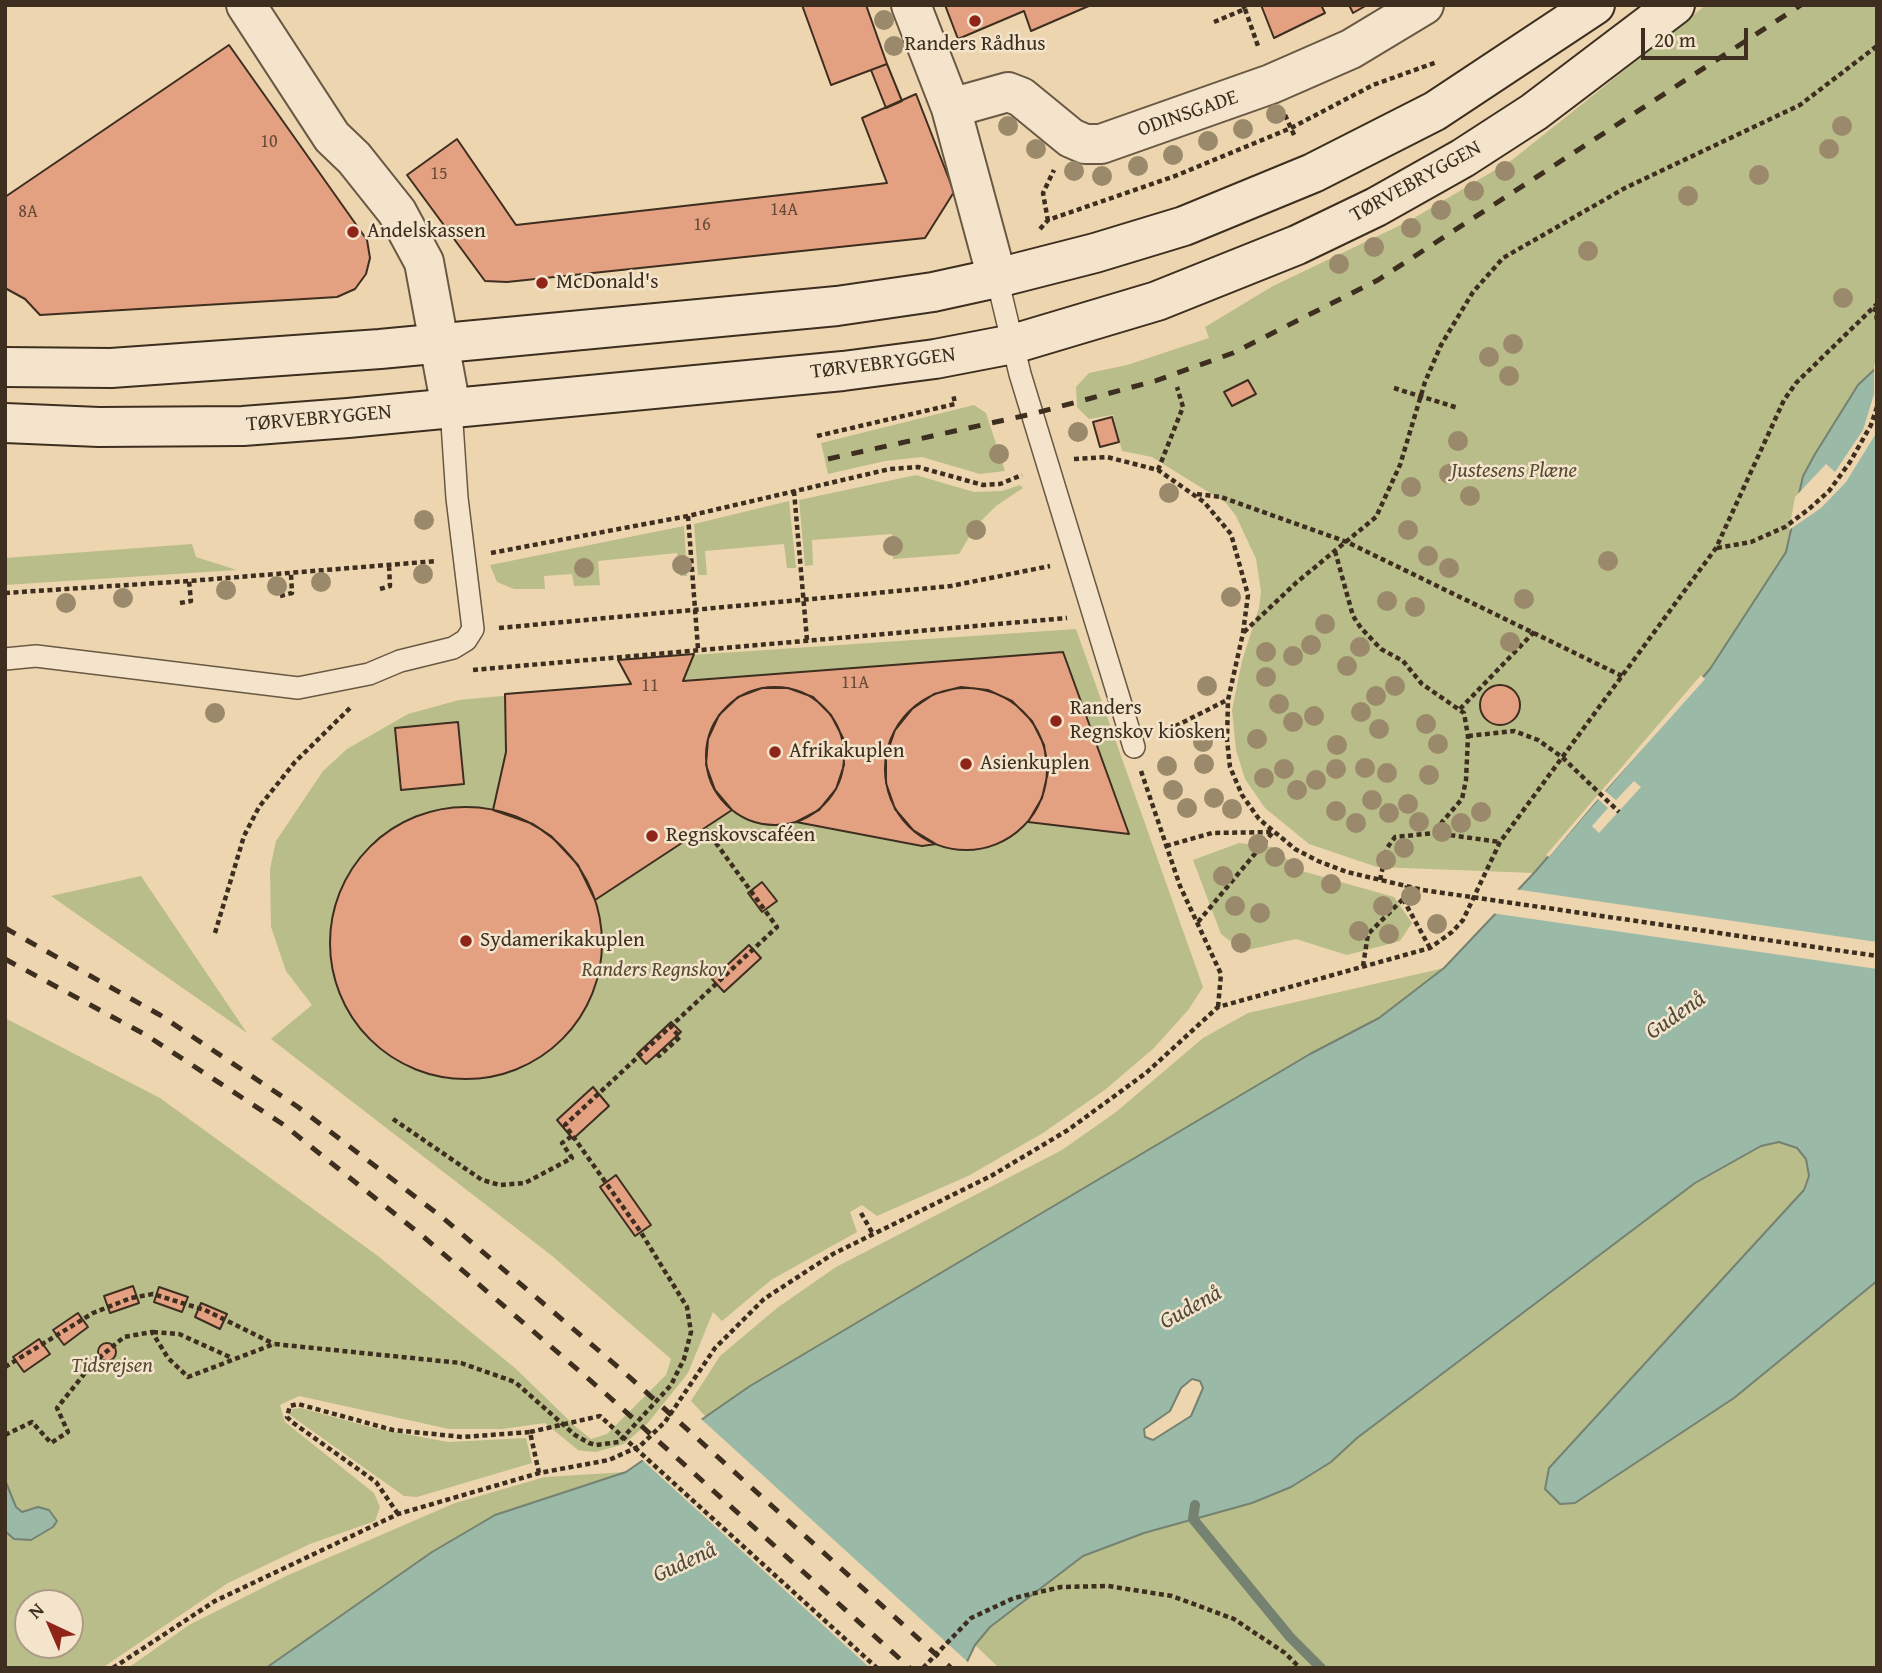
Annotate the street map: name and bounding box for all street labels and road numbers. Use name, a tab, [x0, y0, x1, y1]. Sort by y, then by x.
street label: ODINSGADE	[1135, 85, 1241, 143]
street label: TØRVEBRYGGEN	[1346, 136, 1486, 228]
street label: TØRVEBRYGGEN	[809, 343, 957, 385]
street label: TØRVEBRYGGEN	[245, 400, 393, 438]

